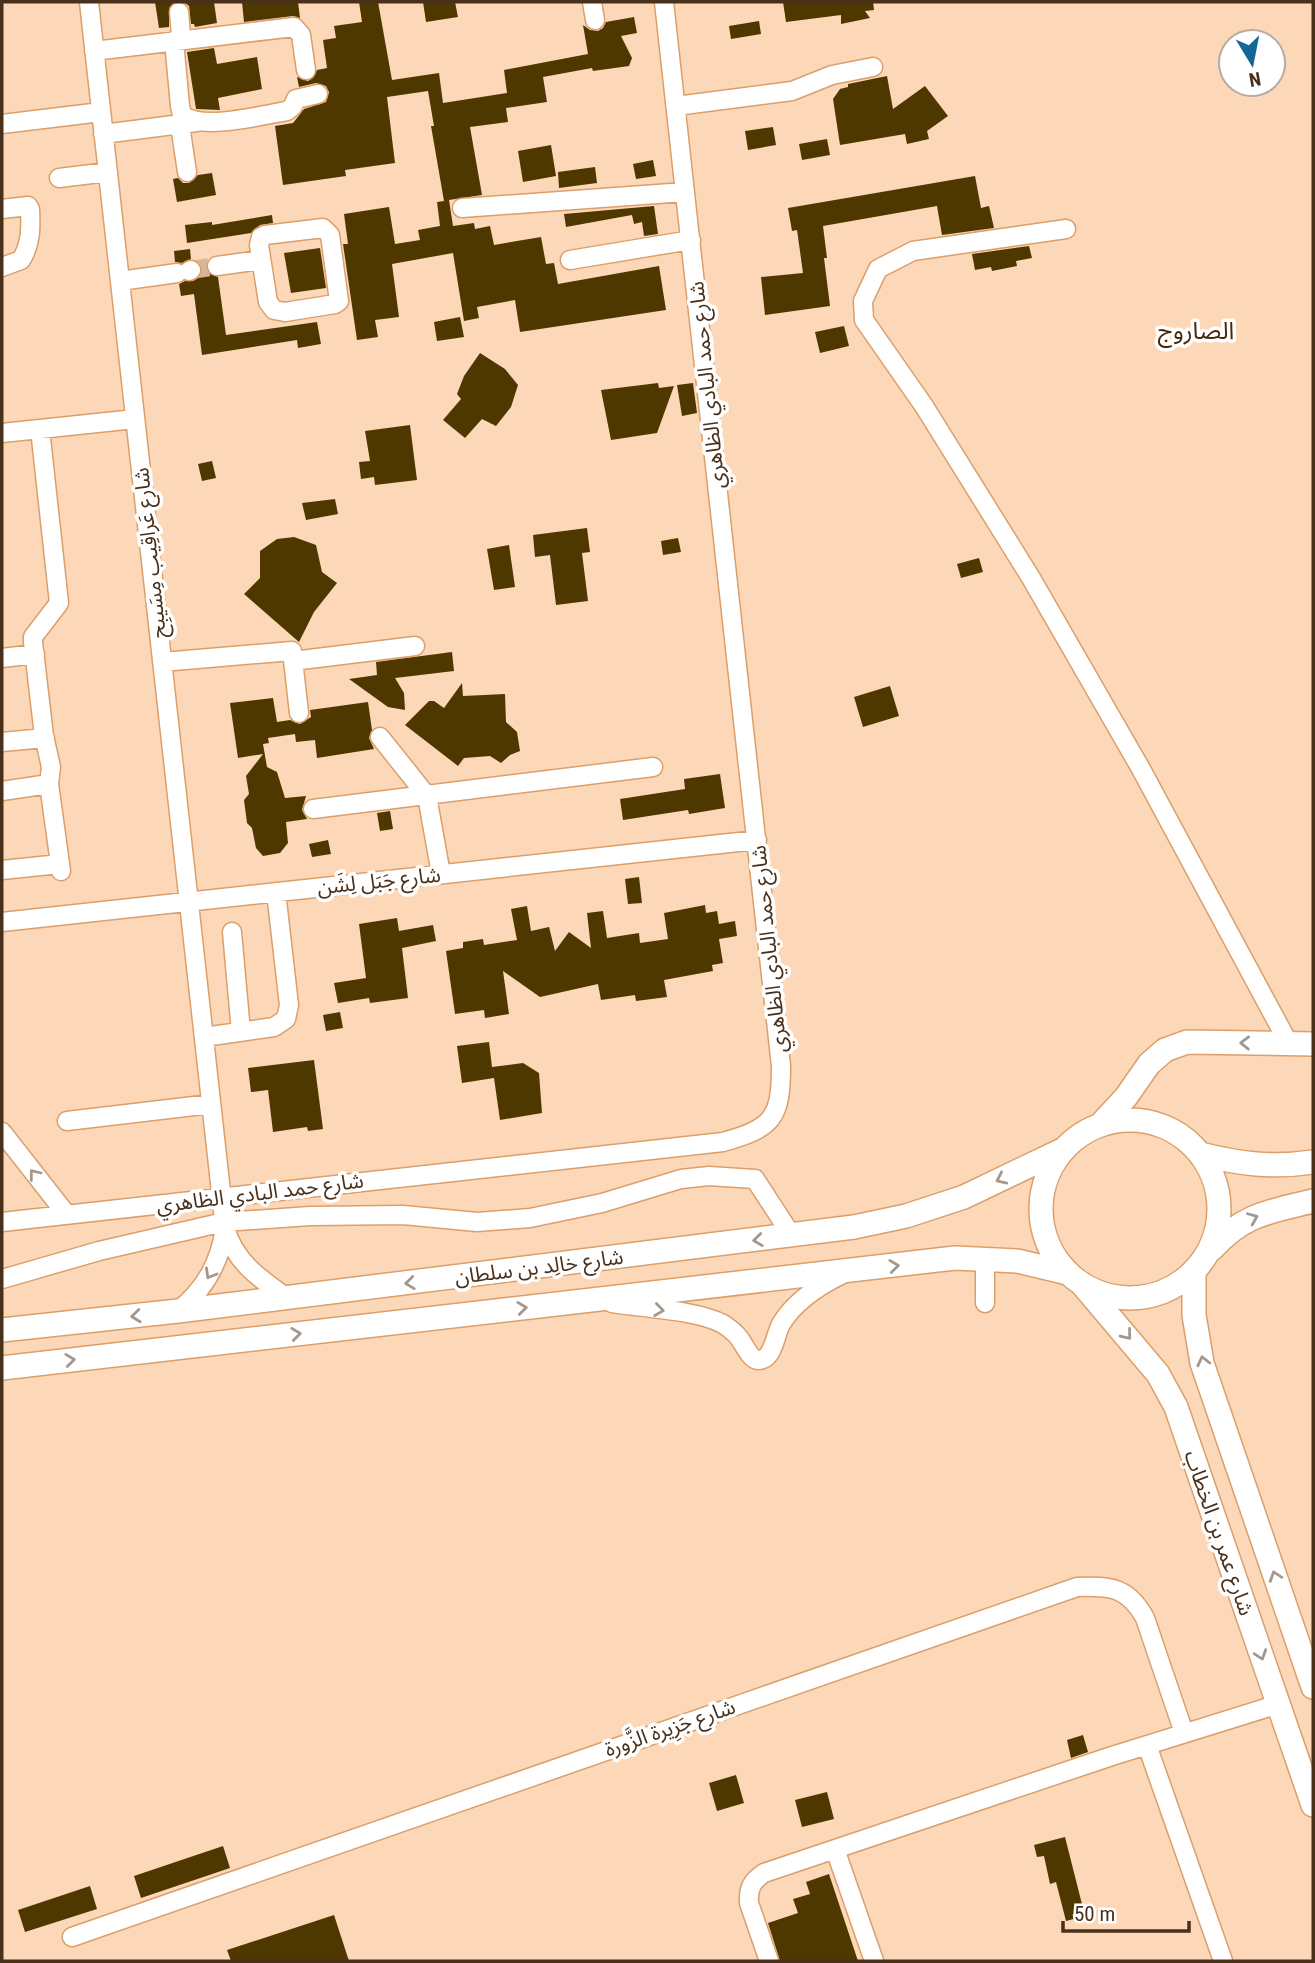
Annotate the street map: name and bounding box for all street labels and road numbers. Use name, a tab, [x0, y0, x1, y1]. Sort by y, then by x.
street label: شارع حمد البادي الظاهري	[684, 280, 734, 490]
street label: شارع عَراقِيب مِسَيبِح	[129, 466, 174, 640]
street label: شارع حمد البادي الظاهري	[746, 844, 796, 1054]
street label: شارع جَبَل لِشَن	[316, 862, 442, 902]
street label: شارع حمد البادي الظاهري	[155, 1168, 365, 1221]
street label: شارع خالِد بن سلطان	[453, 1245, 625, 1292]
street label: شارع عمر بن الخطاب	[1177, 1447, 1259, 1620]
street label: شارع جَزِيرة الزَّورة	[601, 1691, 740, 1765]

